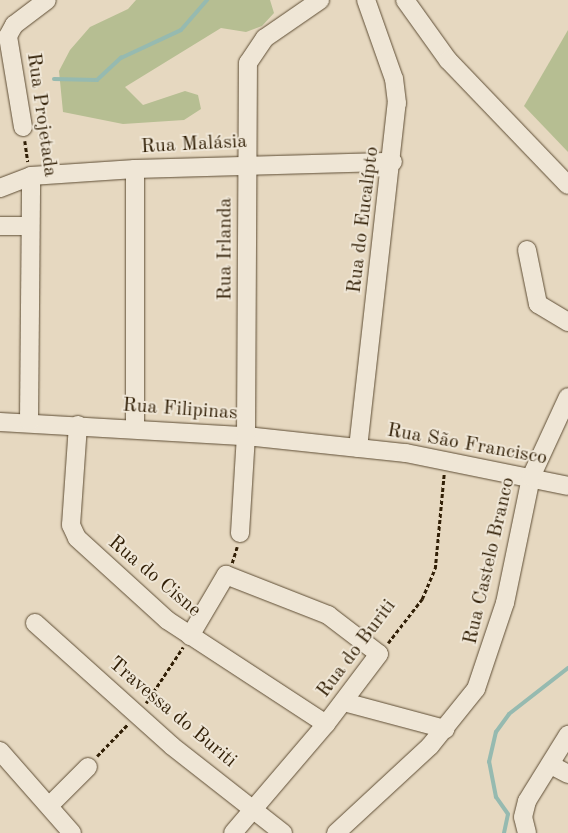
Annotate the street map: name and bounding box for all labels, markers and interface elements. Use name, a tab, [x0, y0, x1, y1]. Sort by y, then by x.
street label: Rua Projetada	[20, 51, 62, 179]
street label: Rua Malásia	[140, 130, 248, 160]
street label: Rua do Eucalípto	[343, 145, 385, 295]
street label: Rua Irlanda	[214, 198, 238, 300]
street label: Rua Filipinas	[122, 394, 238, 426]
street label: Rua São Francisco	[385, 419, 549, 471]
street label: Rua Castelo Branco	[459, 475, 521, 647]
street label: Rua do Cisne	[103, 531, 205, 623]
street label: Rua do Buriti	[312, 595, 402, 703]
street label: Travessa do Buriti	[103, 652, 241, 774]

